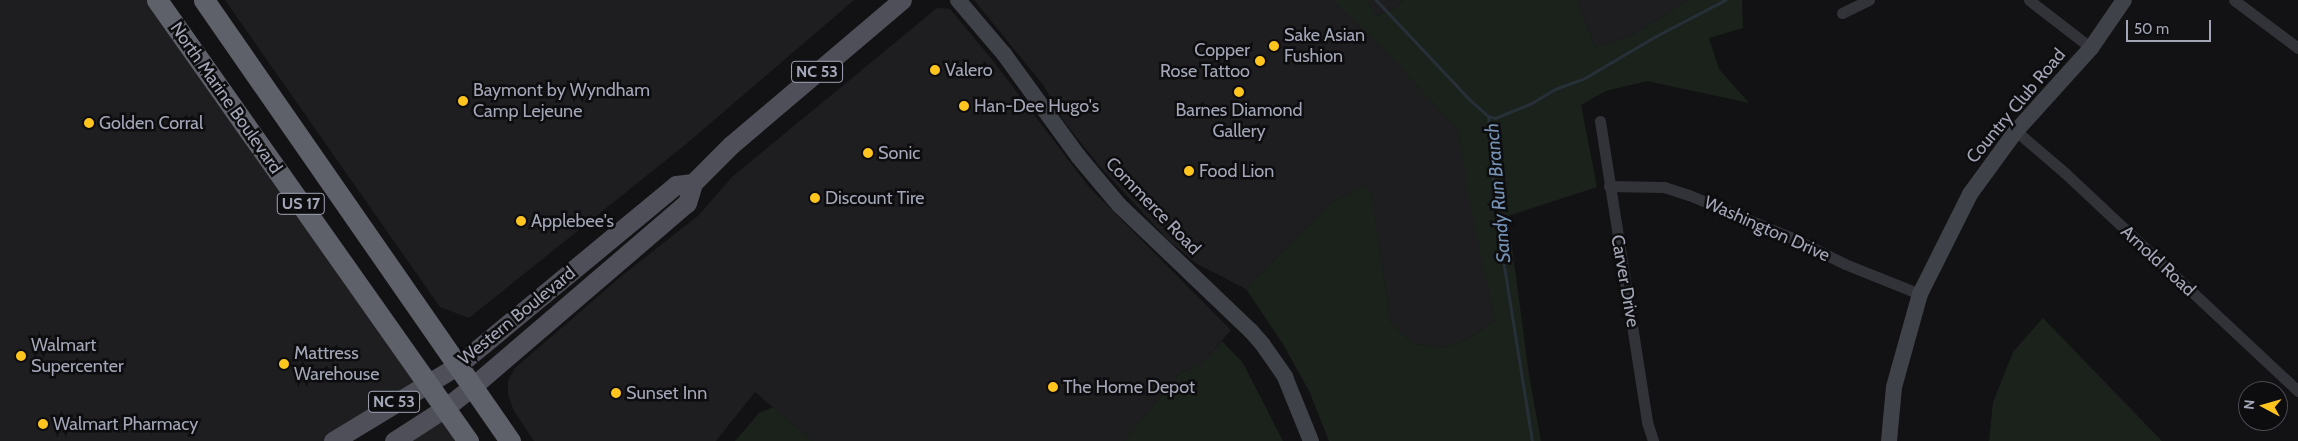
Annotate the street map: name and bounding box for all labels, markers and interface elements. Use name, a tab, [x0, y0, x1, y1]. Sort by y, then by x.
scale bar	[2128, 10, 2213, 42]
street label: North Marine Boulevard	[166, 18, 286, 178]
text: 50 m	[2134, 20, 2169, 38]
place label: Sake Asian Fushion	[1284, 25, 1365, 68]
place label: Copper Rose Tattoo	[1160, 40, 1250, 82]
marker: Sake Asian Fushion	[1268, 40, 1280, 52]
street label: Country Club Road	[1962, 44, 2070, 168]
marker: Copper Rose Tattoo	[1254, 55, 1266, 67]
road number: NC 53	[791, 58, 843, 86]
place label: Valero	[945, 59, 993, 81]
marker: Valero	[929, 64, 941, 76]
place label: Baymont by Wyndham Camp Lejeune	[473, 80, 650, 122]
marker: Barnes Diamond Gallery	[1233, 86, 1245, 98]
marker: Baymont by Wyndham Camp Lejeune	[457, 95, 469, 107]
place label: Han-Dee Hugo's	[974, 95, 1099, 117]
marker: Han-Dee Hugo's	[958, 100, 970, 112]
place label: Barnes Diamond Gallery	[1175, 100, 1303, 142]
place label: Golden Corral	[99, 112, 203, 134]
marker: Golden Corral	[83, 117, 95, 129]
water label: Sandy Run Branch	[1481, 122, 1515, 264]
place label: Sonic	[878, 142, 920, 164]
marker: Sonic	[862, 147, 874, 159]
street label: Commerce Road	[1101, 153, 1205, 259]
place label: Food Lion	[1199, 160, 1274, 182]
marker: Food Lion	[1183, 165, 1195, 177]
place label: Discount Tire	[825, 187, 925, 209]
road number: US 17	[276, 190, 326, 218]
marker: Discount Tire	[809, 192, 821, 204]
street label: Washington Drive	[1701, 192, 1833, 266]
place label: Applebee's	[531, 210, 614, 232]
marker: Applebee's	[515, 215, 527, 227]
street label: Arnold Road	[2116, 221, 2200, 301]
street label: Carver Drive	[1606, 233, 1644, 329]
street label: Western Boulevard	[454, 262, 580, 370]
place label: Walmart Supercenter	[31, 335, 124, 378]
place label: Mattress Warehouse	[294, 343, 379, 386]
marker: Walmart Supercenter	[15, 350, 27, 362]
marker: Mattress Warehouse	[278, 358, 290, 370]
place label: The Home Depot	[1063, 376, 1195, 398]
marker: The Home Depot	[1047, 381, 1059, 393]
north arrow	[2238, 381, 2288, 431]
place label: Sunset Inn	[626, 382, 707, 404]
marker: Sunset Inn	[610, 387, 622, 399]
road number: NC 53	[368, 388, 420, 416]
text: N	[2240, 399, 2259, 410]
place label: Walmart Pharmacy	[53, 413, 198, 435]
marker: Walmart Pharmacy	[37, 418, 49, 430]

